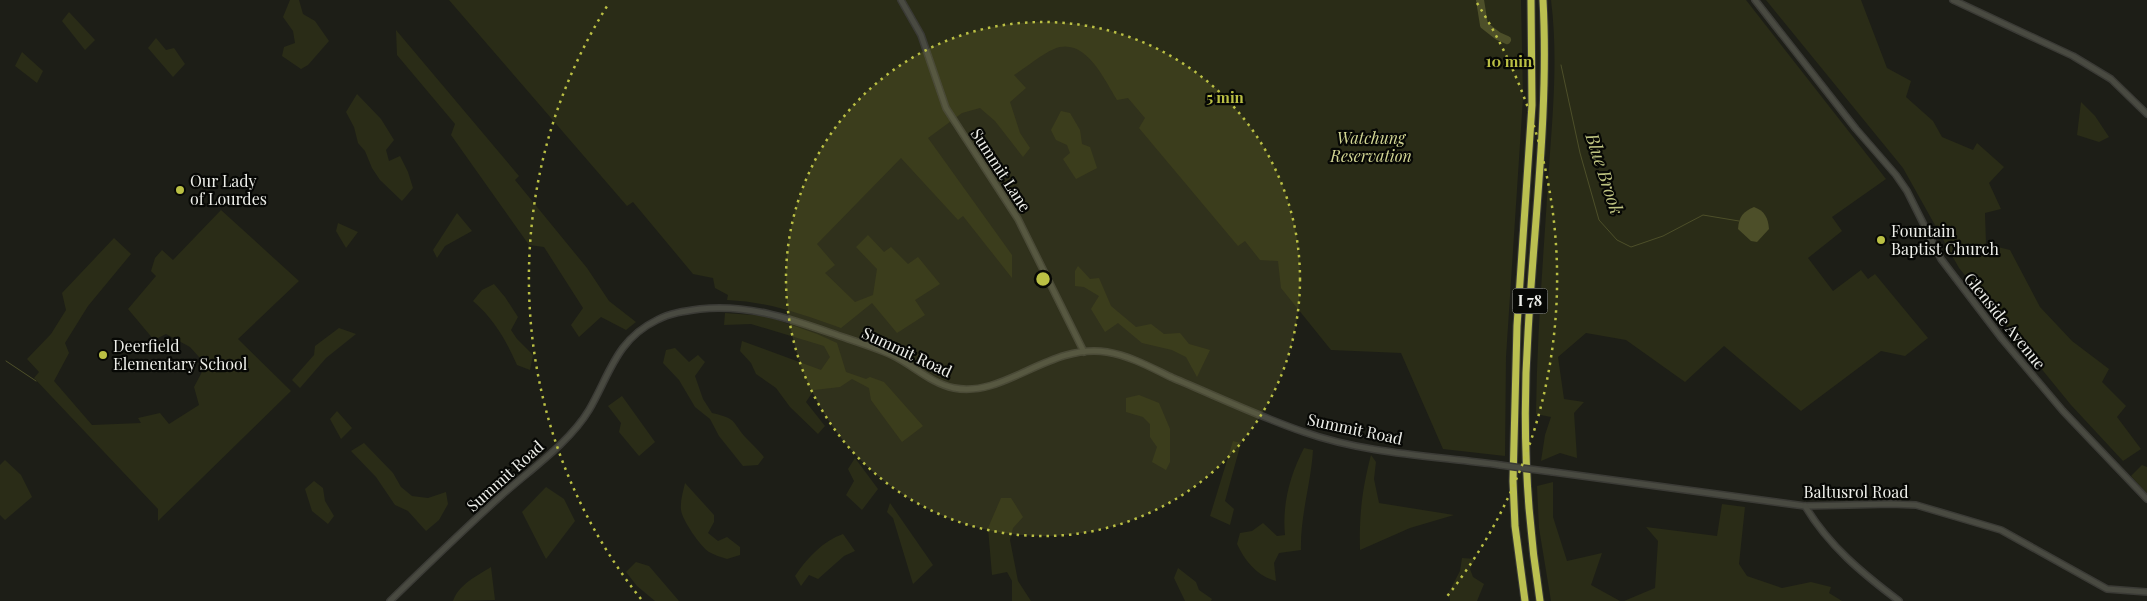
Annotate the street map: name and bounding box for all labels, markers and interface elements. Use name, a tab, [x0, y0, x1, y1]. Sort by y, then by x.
text: 10 min	[1486, 51, 1533, 71]
text: 5 min	[1206, 87, 1245, 107]
street label: Summit Lane	[967, 124, 1036, 215]
park label: Watchung Reservation	[1329, 127, 1412, 166]
water label: Blue Brook	[1580, 129, 1629, 218]
place label: Our Lady of Lourdes	[190, 170, 267, 209]
marker: Our Lady of Lourdes	[174, 184, 186, 196]
place label: Fountain Baptist Church	[1891, 220, 1999, 259]
marker: Fountain Baptist Church	[1875, 234, 1887, 246]
street label: Glenside Avenue	[1960, 268, 2051, 373]
centre of rings	[1034, 270, 1052, 288]
road number: I 78	[1512, 288, 1548, 314]
street label: Summit Road	[859, 322, 956, 382]
place label: Deerfield Elementary School	[113, 335, 248, 374]
marker: Deerfield Elementary School	[97, 349, 109, 361]
street label: Summit Road	[1306, 408, 1405, 449]
street label: Summit Road	[462, 435, 548, 516]
street label: Baltusrol Road	[1804, 481, 1909, 502]

